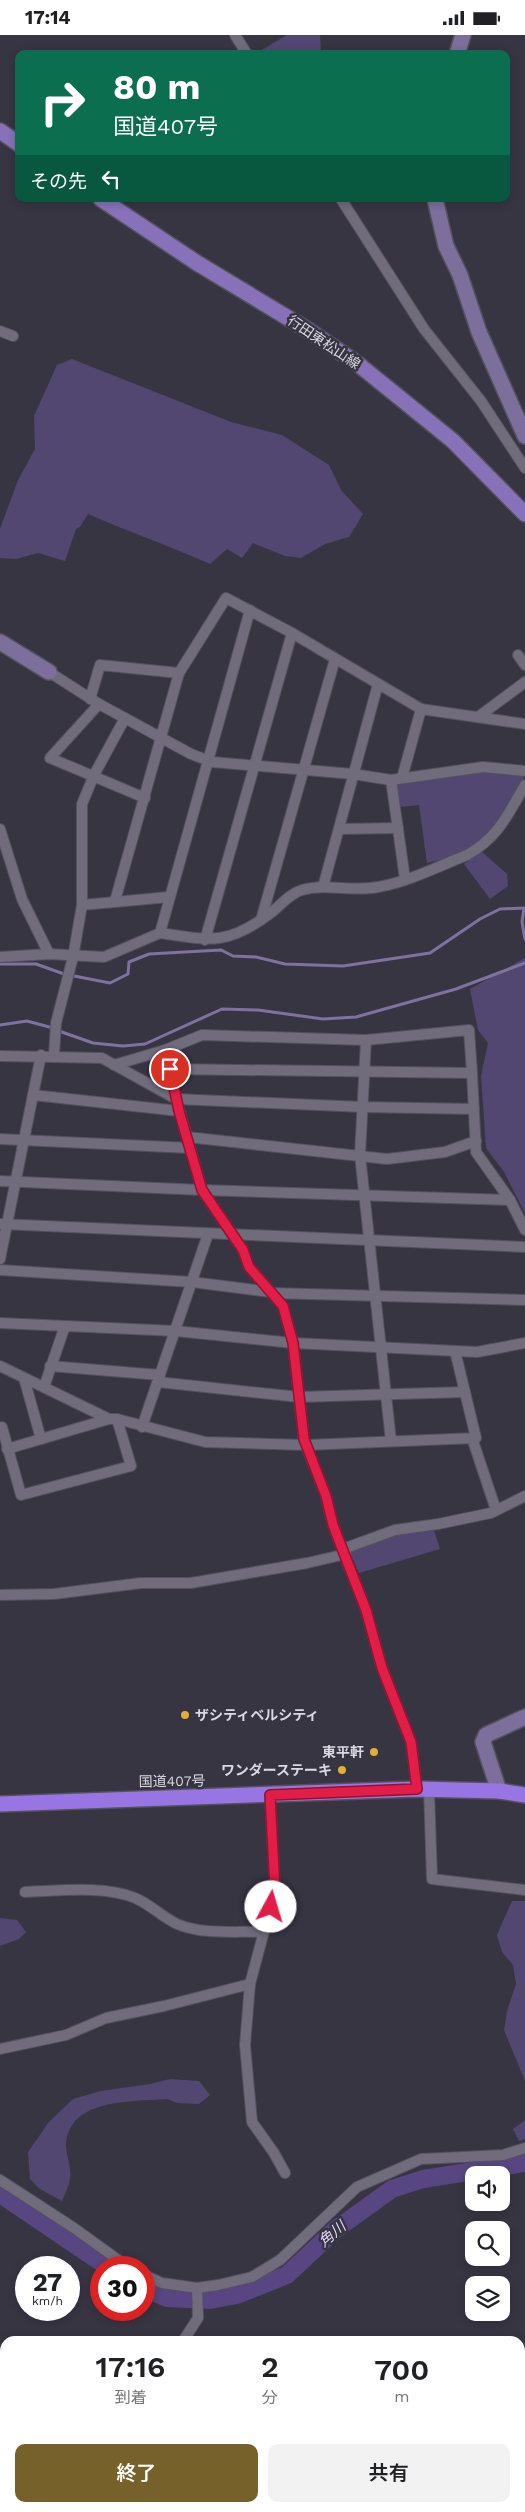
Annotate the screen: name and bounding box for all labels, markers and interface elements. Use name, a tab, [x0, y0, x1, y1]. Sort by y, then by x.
text: 17:14	[25, 6, 71, 29]
text: 80 m	[113, 66, 200, 108]
icon: right	[30, 70, 95, 135]
text: 国道407号	[113, 114, 218, 139]
icon: left	[97, 165, 125, 193]
text: その先	[30, 170, 87, 193]
street label: 行田東松山線	[285, 312, 363, 372]
pin	[149, 1048, 191, 1090]
icon: arrive	[156, 1055, 184, 1083]
place label: ザシティベルシティ	[195, 1707, 319, 1723]
marker: ザシティベルシティ	[179, 1709, 191, 1721]
place label: 東平軒	[322, 1744, 364, 1760]
marker: 東平軒	[368, 1746, 380, 1758]
place label: ワンダーステーキ	[221, 1762, 332, 1778]
marker: ワンダーステーキ	[336, 1764, 348, 1776]
street label: 国道407号	[138, 1772, 206, 1790]
position arrow	[244, 1880, 296, 1932]
map controls	[465, 2166, 510, 2321]
button: sound	[465, 2166, 510, 2211]
water label: 角川	[315, 2216, 351, 2251]
button: search	[465, 2221, 510, 2266]
speed limit sign: 30	[90, 2256, 155, 2321]
text: 27	[33, 2268, 62, 2297]
button: layers	[465, 2276, 510, 2321]
text: km/h	[32, 2294, 63, 2308]
text: 17:16	[96, 2349, 165, 2384]
text: 2	[261, 2349, 279, 2384]
text: 700	[374, 2352, 429, 2387]
text: m	[394, 2387, 409, 2406]
text: 到着	[114, 2388, 146, 2407]
text: 分	[262, 2388, 278, 2407]
button: 終了	[15, 2444, 258, 2502]
button: 共有	[268, 2444, 510, 2502]

